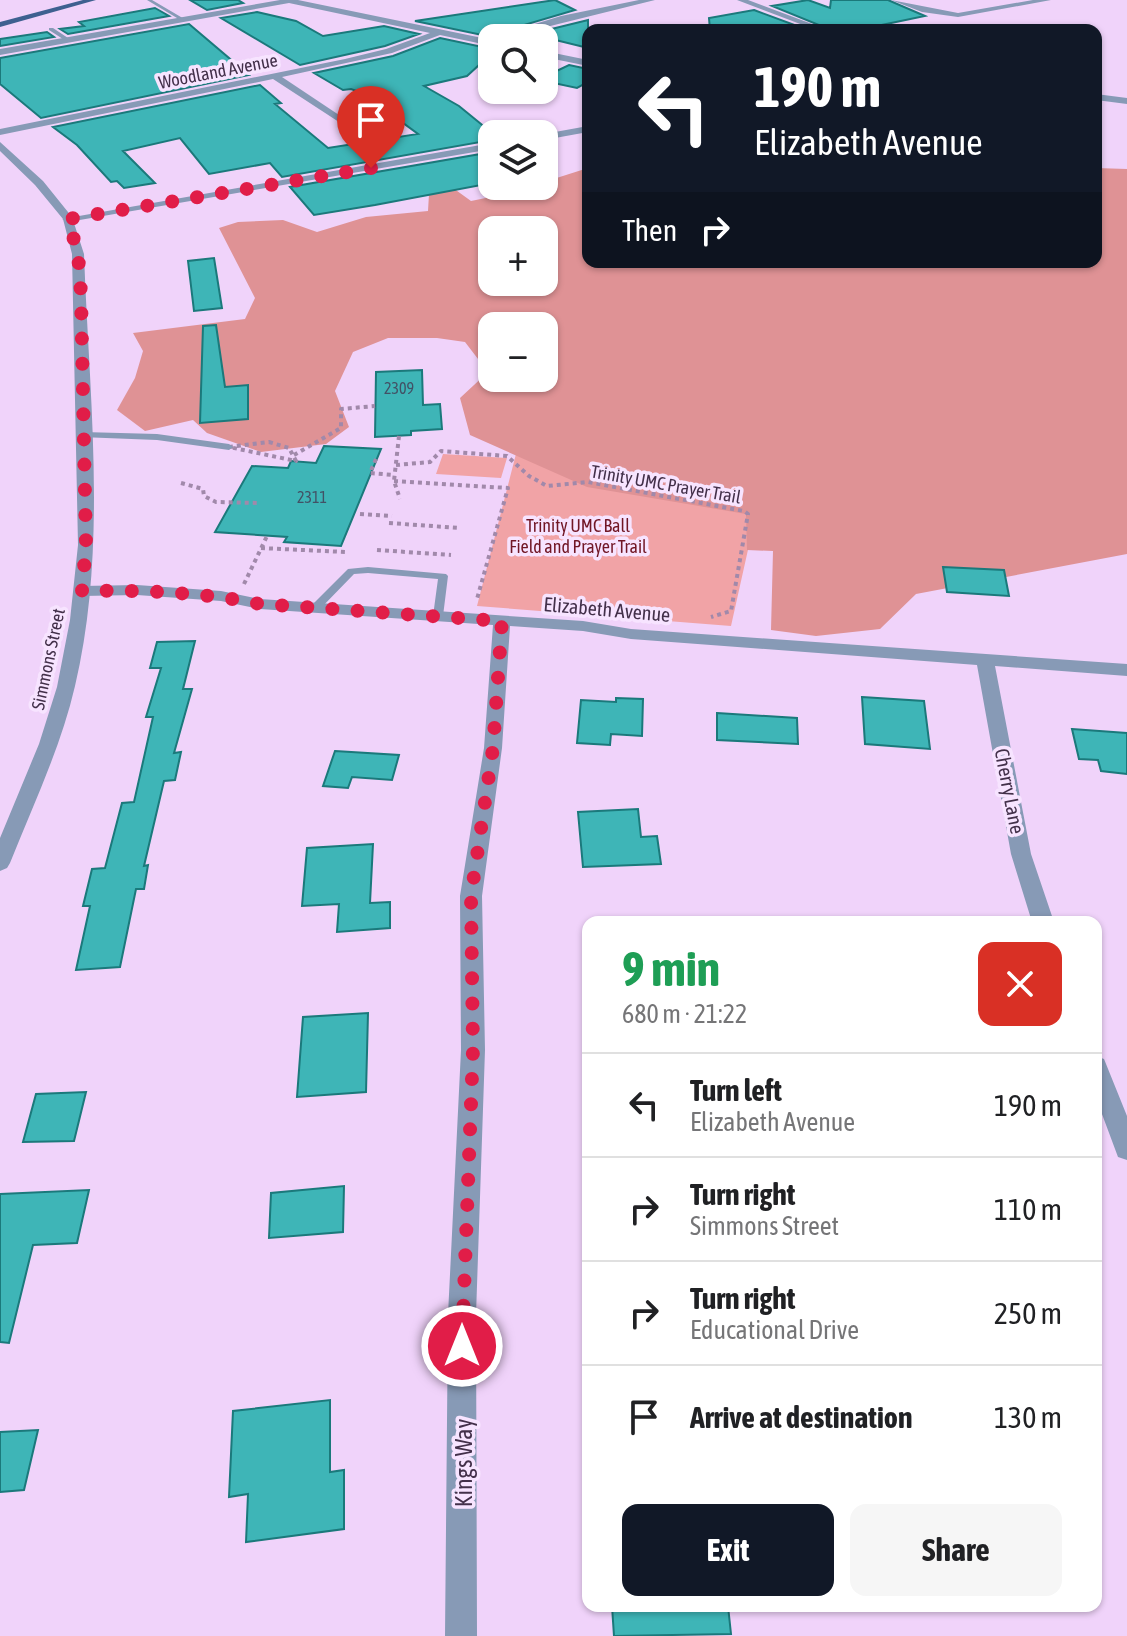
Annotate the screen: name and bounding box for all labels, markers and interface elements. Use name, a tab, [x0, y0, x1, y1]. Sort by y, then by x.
map controls	[478, 24, 558, 392]
button: search	[478, 24, 558, 104]
street label: Woodland Avenue	[157, 49, 279, 93]
text: 190 m	[754, 55, 881, 119]
icon: left	[622, 56, 726, 160]
pin	[337, 86, 405, 168]
icon: arrive	[349, 98, 393, 142]
button: layers	[478, 120, 558, 200]
text: Elizabeth Avenue	[754, 121, 983, 163]
icon: right	[693, 208, 737, 252]
text: Then	[622, 213, 677, 247]
button: +	[478, 216, 558, 296]
button: −	[478, 312, 558, 392]
house number: 2309	[384, 379, 414, 397]
street label: Trinity UMC Prayer Trail	[589, 460, 743, 508]
house number: 2311	[297, 488, 327, 506]
park label: Trinity UMC Ball Field and Prayer Trail	[509, 515, 647, 557]
street label: Elizabeth Avenue	[543, 592, 671, 626]
street label: Simmons Street	[27, 606, 69, 712]
street label: Cherry Lane	[990, 746, 1030, 836]
text: 9 min	[622, 941, 720, 996]
button: close	[978, 942, 1062, 1026]
text: 680 m · 21:22	[622, 999, 747, 1029]
text: Turn left	[690, 1073, 782, 1107]
icon: left	[622, 1083, 666, 1127]
text: 190 m	[994, 1088, 1062, 1122]
text: Elizabeth Avenue	[690, 1107, 855, 1137]
text: Turn right	[690, 1177, 796, 1211]
icon: right	[622, 1187, 666, 1231]
text: 110 m	[994, 1192, 1062, 1226]
text: Simmons Street	[690, 1211, 839, 1241]
text: Turn right	[690, 1281, 796, 1315]
icon: right	[622, 1291, 666, 1335]
text: 250 m	[994, 1296, 1062, 1330]
position arrow	[420, 1304, 504, 1388]
text: Educational Drive	[690, 1315, 859, 1345]
icon: arrive	[622, 1395, 666, 1439]
text: Arrive at destination	[690, 1400, 912, 1434]
text: 130 m	[994, 1400, 1062, 1434]
street label: Kings Way	[450, 1419, 477, 1507]
button: Exit	[622, 1504, 834, 1596]
button: Share	[850, 1504, 1062, 1596]

